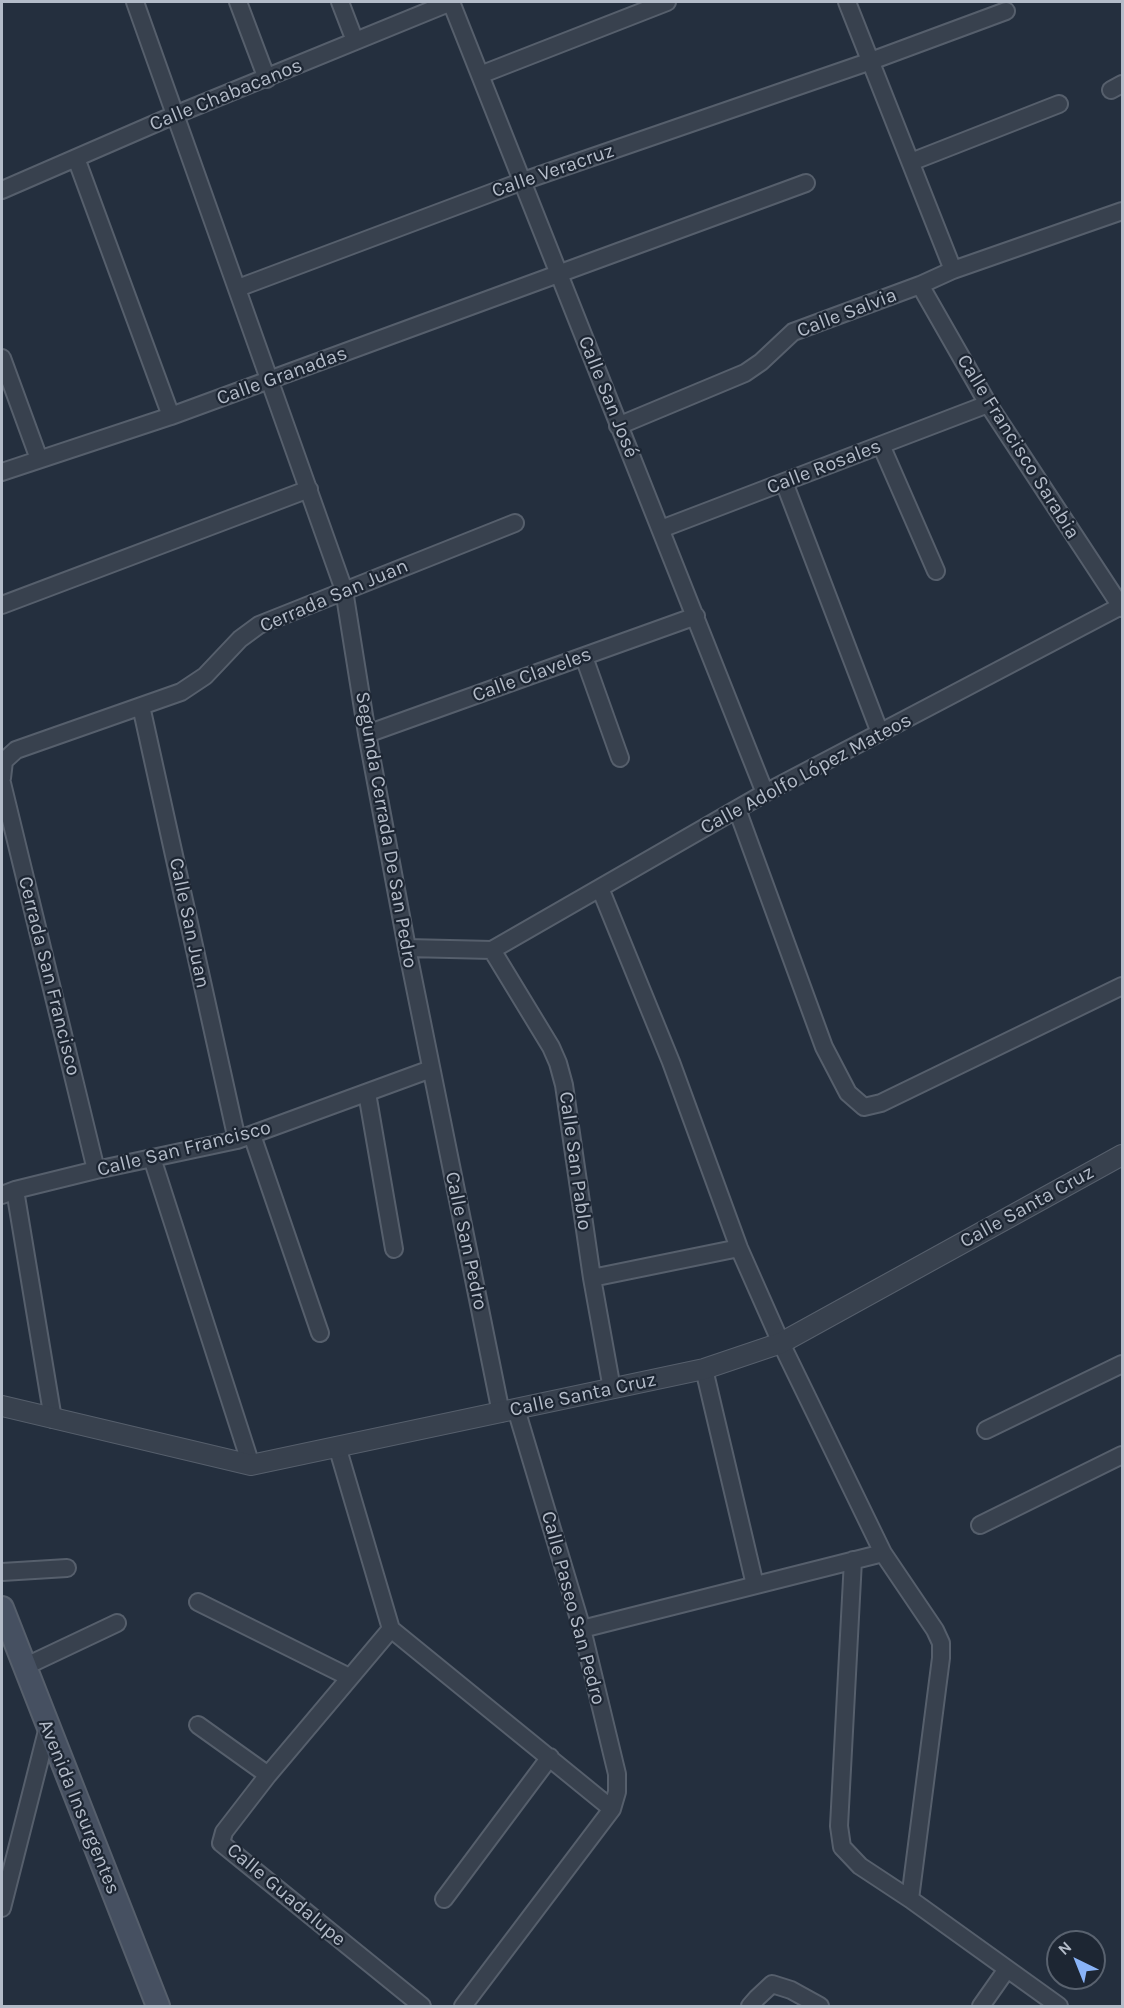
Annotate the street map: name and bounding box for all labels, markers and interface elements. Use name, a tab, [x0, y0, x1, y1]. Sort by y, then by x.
street label: Calle Chabacanos	[146, 53, 306, 137]
street label: Calle Veracruz	[489, 139, 617, 203]
street label: Calle Salvia	[794, 283, 900, 343]
street label: Calle San José	[573, 333, 643, 461]
street label: Calle Granadas	[213, 341, 351, 411]
street label: Calle Francisco Sarabia	[951, 350, 1085, 544]
street label: Calle Rosales	[763, 434, 885, 500]
street label: Cerrada San Juan	[256, 554, 412, 638]
street label: Calle Claveles	[469, 642, 595, 708]
street label: Segunda Cerrada De San Pedro	[350, 690, 422, 970]
street label: Calle Adolfo López Mateos	[696, 708, 916, 840]
street label: Calle San Juan	[163, 856, 215, 990]
street label: Cerrada San Francisco	[13, 874, 85, 1078]
street label: Calle San Pablo	[553, 1090, 597, 1232]
street label: Calle San Francisco	[95, 1116, 273, 1182]
street label: Calle Santa Cruz	[956, 1160, 1098, 1254]
street label: Calle San Pedro	[440, 1170, 492, 1312]
street label: Calle Santa Cruz	[508, 1368, 658, 1422]
street label: Calle Paseo San Pedro	[536, 1509, 610, 1707]
street label: Avenida Insurgentes	[33, 1716, 125, 1898]
street label: Calle Guadalupe	[222, 1838, 350, 1952]
north arrow	[1046, 1930, 1106, 1990]
text: N	[1054, 1937, 1075, 1959]

